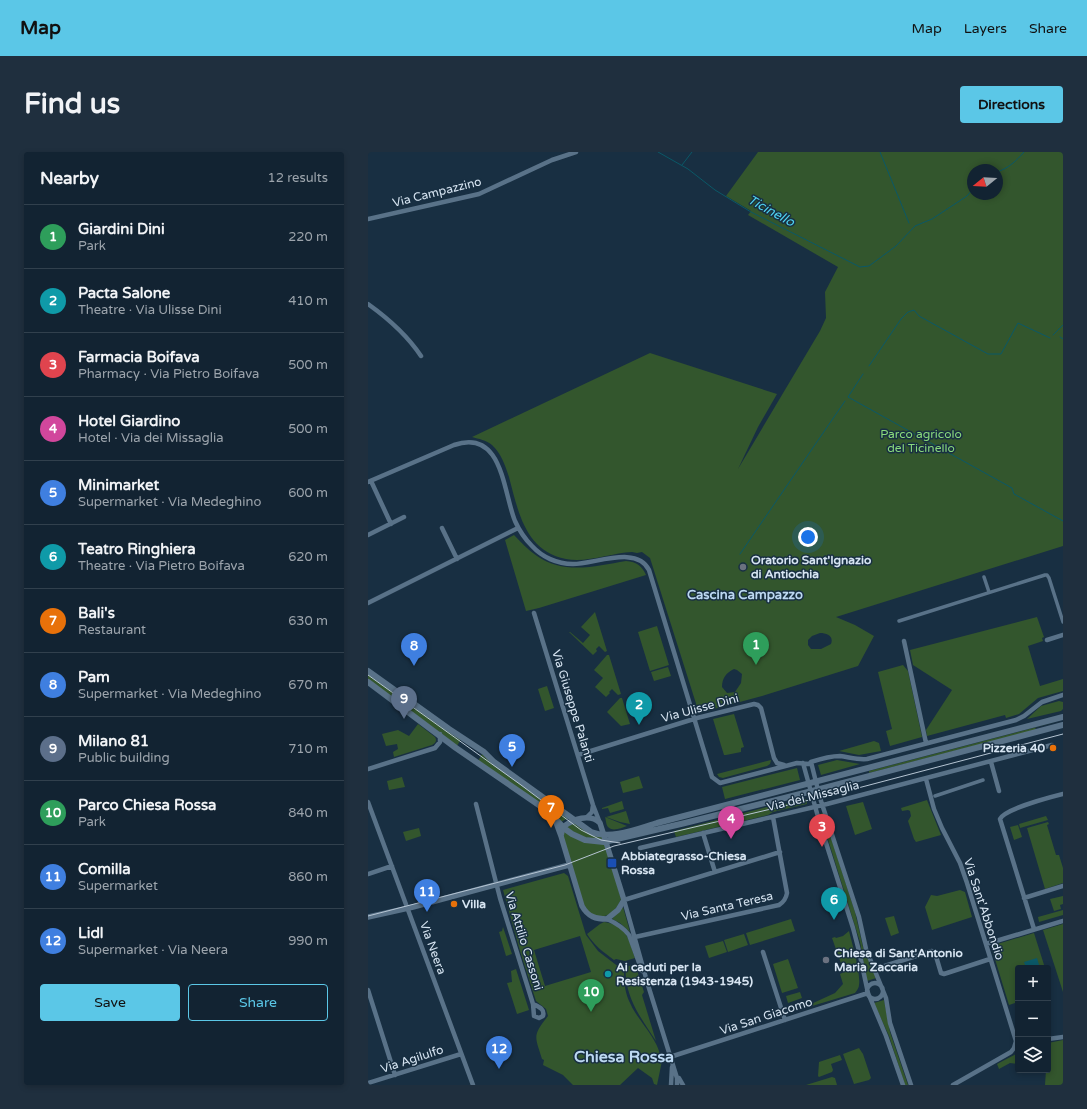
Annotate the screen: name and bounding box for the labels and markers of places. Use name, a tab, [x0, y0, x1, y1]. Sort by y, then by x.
place label: Oratorio Sant'Ignazio di Antiochia	[751, 553, 871, 581]
marker: Oratorio Sant'Ignazio di Antiochia	[738, 562, 748, 572]
pin: 1	[743, 632, 769, 665]
pin: 8	[401, 633, 427, 666]
pin: 9	[391, 686, 417, 719]
pin: 2	[626, 692, 652, 725]
pin: 5	[499, 734, 525, 767]
place label: Pizzeria 40	[983, 741, 1045, 755]
marker: Pizzeria 40	[1048, 743, 1058, 753]
pin: 7	[538, 795, 564, 828]
pin: 4	[718, 806, 744, 839]
pin: 3	[809, 814, 835, 847]
place label: Abbiategrasso-Chiesa Rossa	[621, 849, 747, 877]
marker: Abbiategrasso-Chiesa Rossa	[606, 857, 618, 869]
pin: 11	[414, 879, 440, 912]
pin: 6	[821, 887, 847, 920]
place label: Villa	[462, 897, 486, 911]
marker: Villa	[449, 899, 459, 909]
place label: Chiesa di Sant'Antonio Maria Zaccaria	[834, 946, 963, 974]
marker: Chiesa di Sant'Antonio Maria Zaccaria	[821, 955, 831, 965]
place label: Ai caduti per la Resistenza (1943-1945)	[616, 960, 753, 988]
marker: Ai caduti per la Resistenza (1943-1945)	[603, 969, 613, 979]
pin: 10	[578, 979, 604, 1012]
pin: 12	[486, 1036, 512, 1069]

